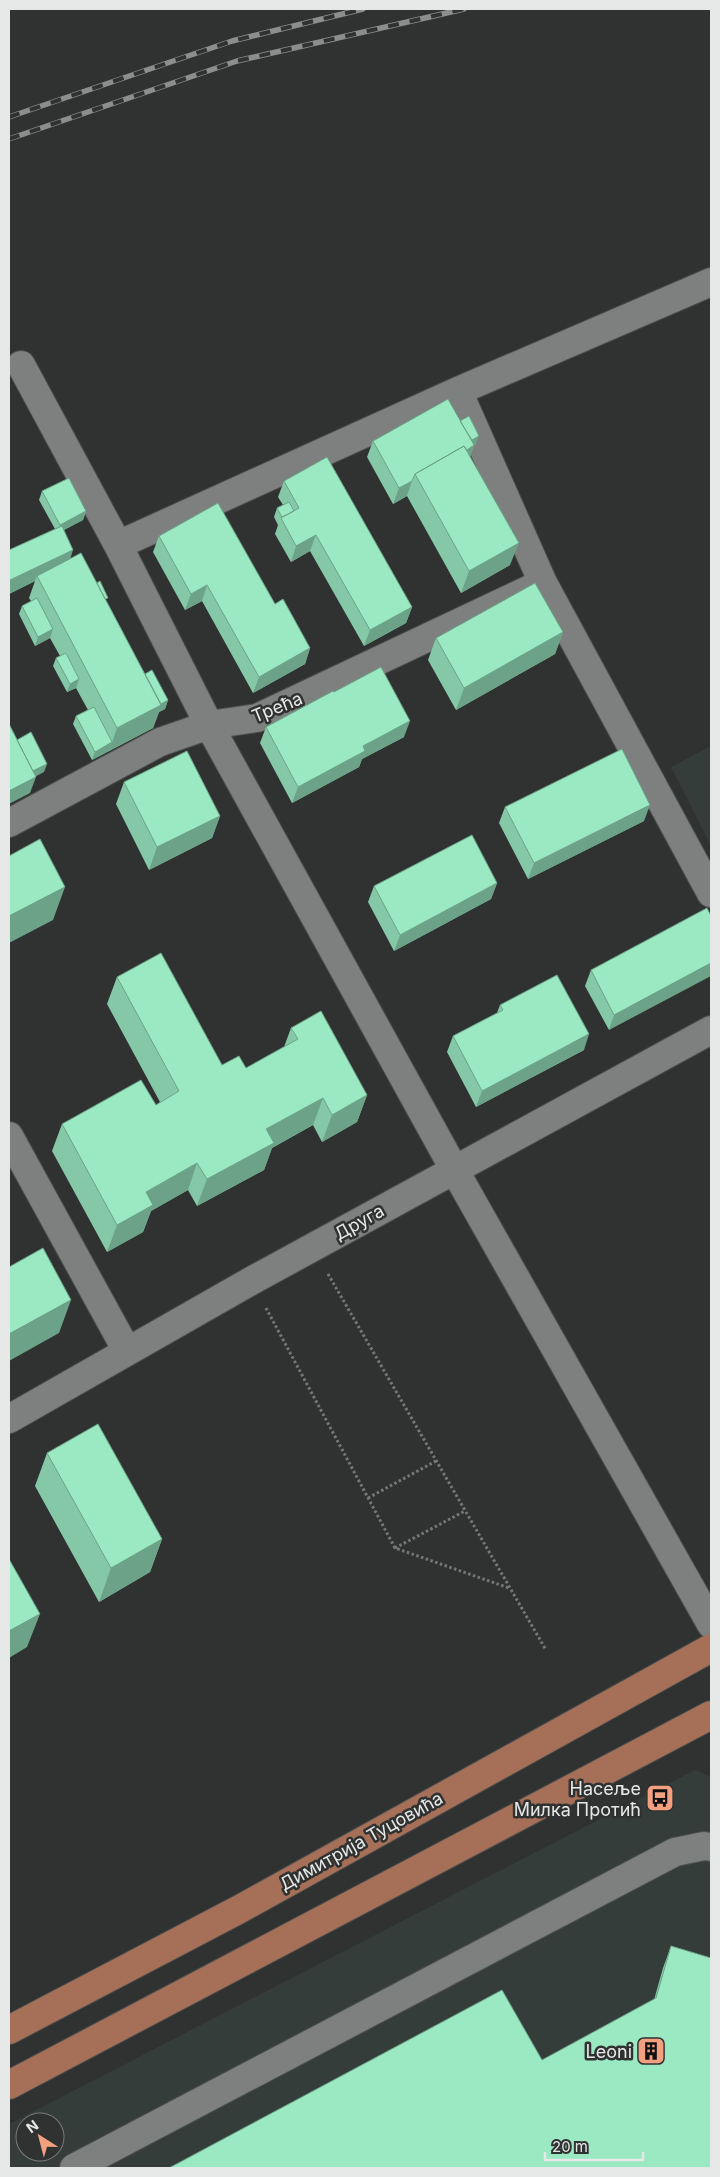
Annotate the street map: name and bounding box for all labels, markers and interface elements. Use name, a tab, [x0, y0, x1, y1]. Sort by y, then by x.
street label: Трећа	[249, 687, 305, 727]
street label: Друга	[331, 1200, 387, 1244]
place label: Насеље Милка Протић	[514, 1778, 641, 1820]
bus stop icon: Насеље Милка Протић	[645, 1783, 675, 1813]
street label: Димитрија Туцовића	[276, 1787, 446, 1895]
building icon: Leoni	[636, 2036, 666, 2066]
place label: Leoni	[586, 2041, 632, 2062]
north arrow	[15, 2112, 65, 2162]
text: N	[23, 2116, 41, 2136]
scale bar	[545, 2130, 642, 2162]
text: 20 m	[552, 2137, 588, 2156]

